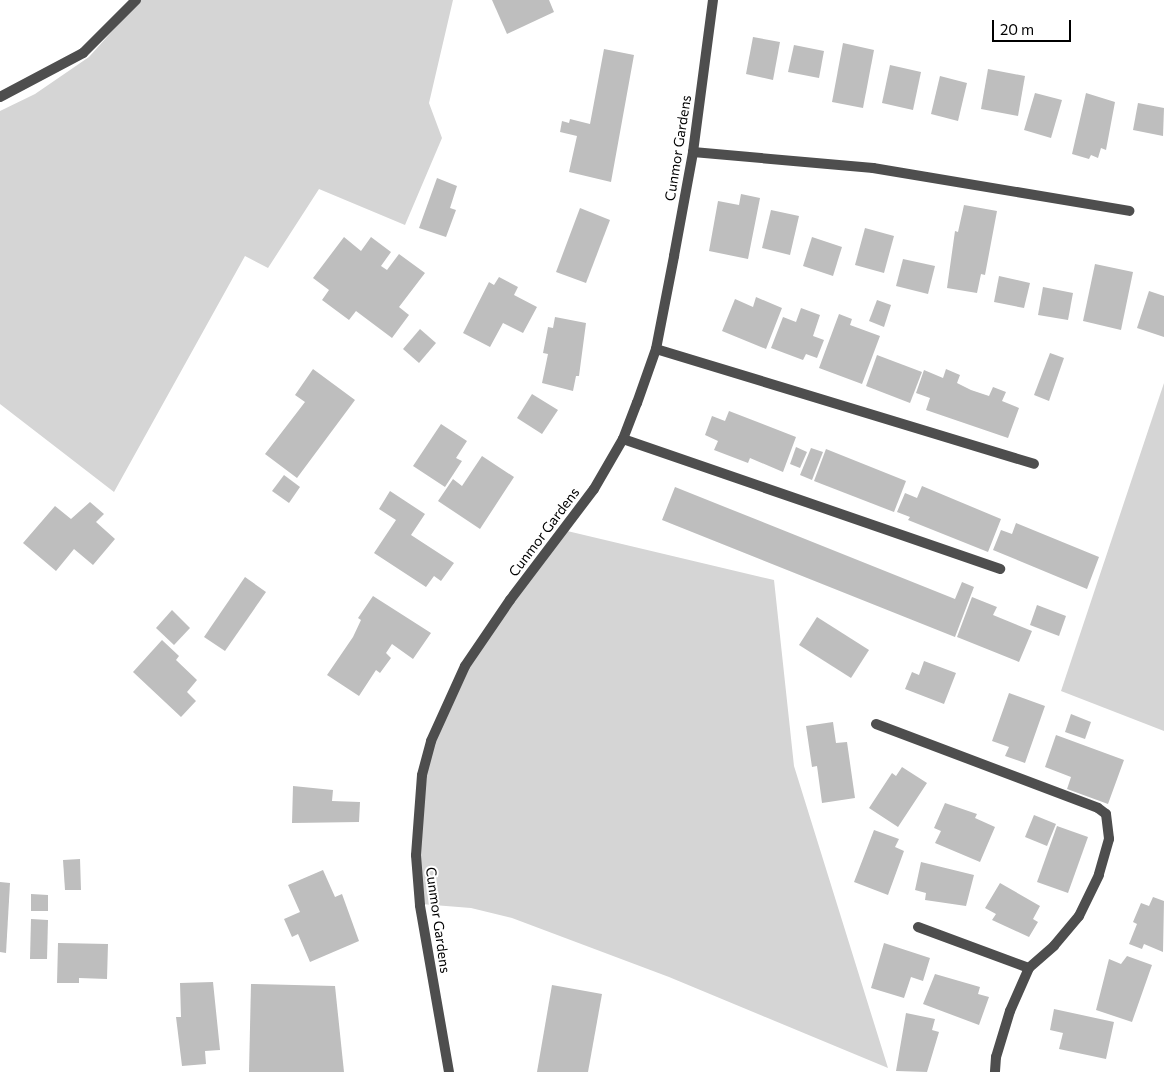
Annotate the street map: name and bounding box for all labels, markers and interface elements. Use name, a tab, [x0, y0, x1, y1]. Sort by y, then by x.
scale bar	[994, 10, 1073, 42]
text: 20 m	[1000, 20, 1034, 38]
street label: Cunmor Gardens	[661, 94, 695, 202]
street label: Cunmor Gardens	[505, 484, 583, 580]
street label: Cunmor Gardens	[422, 866, 454, 974]

